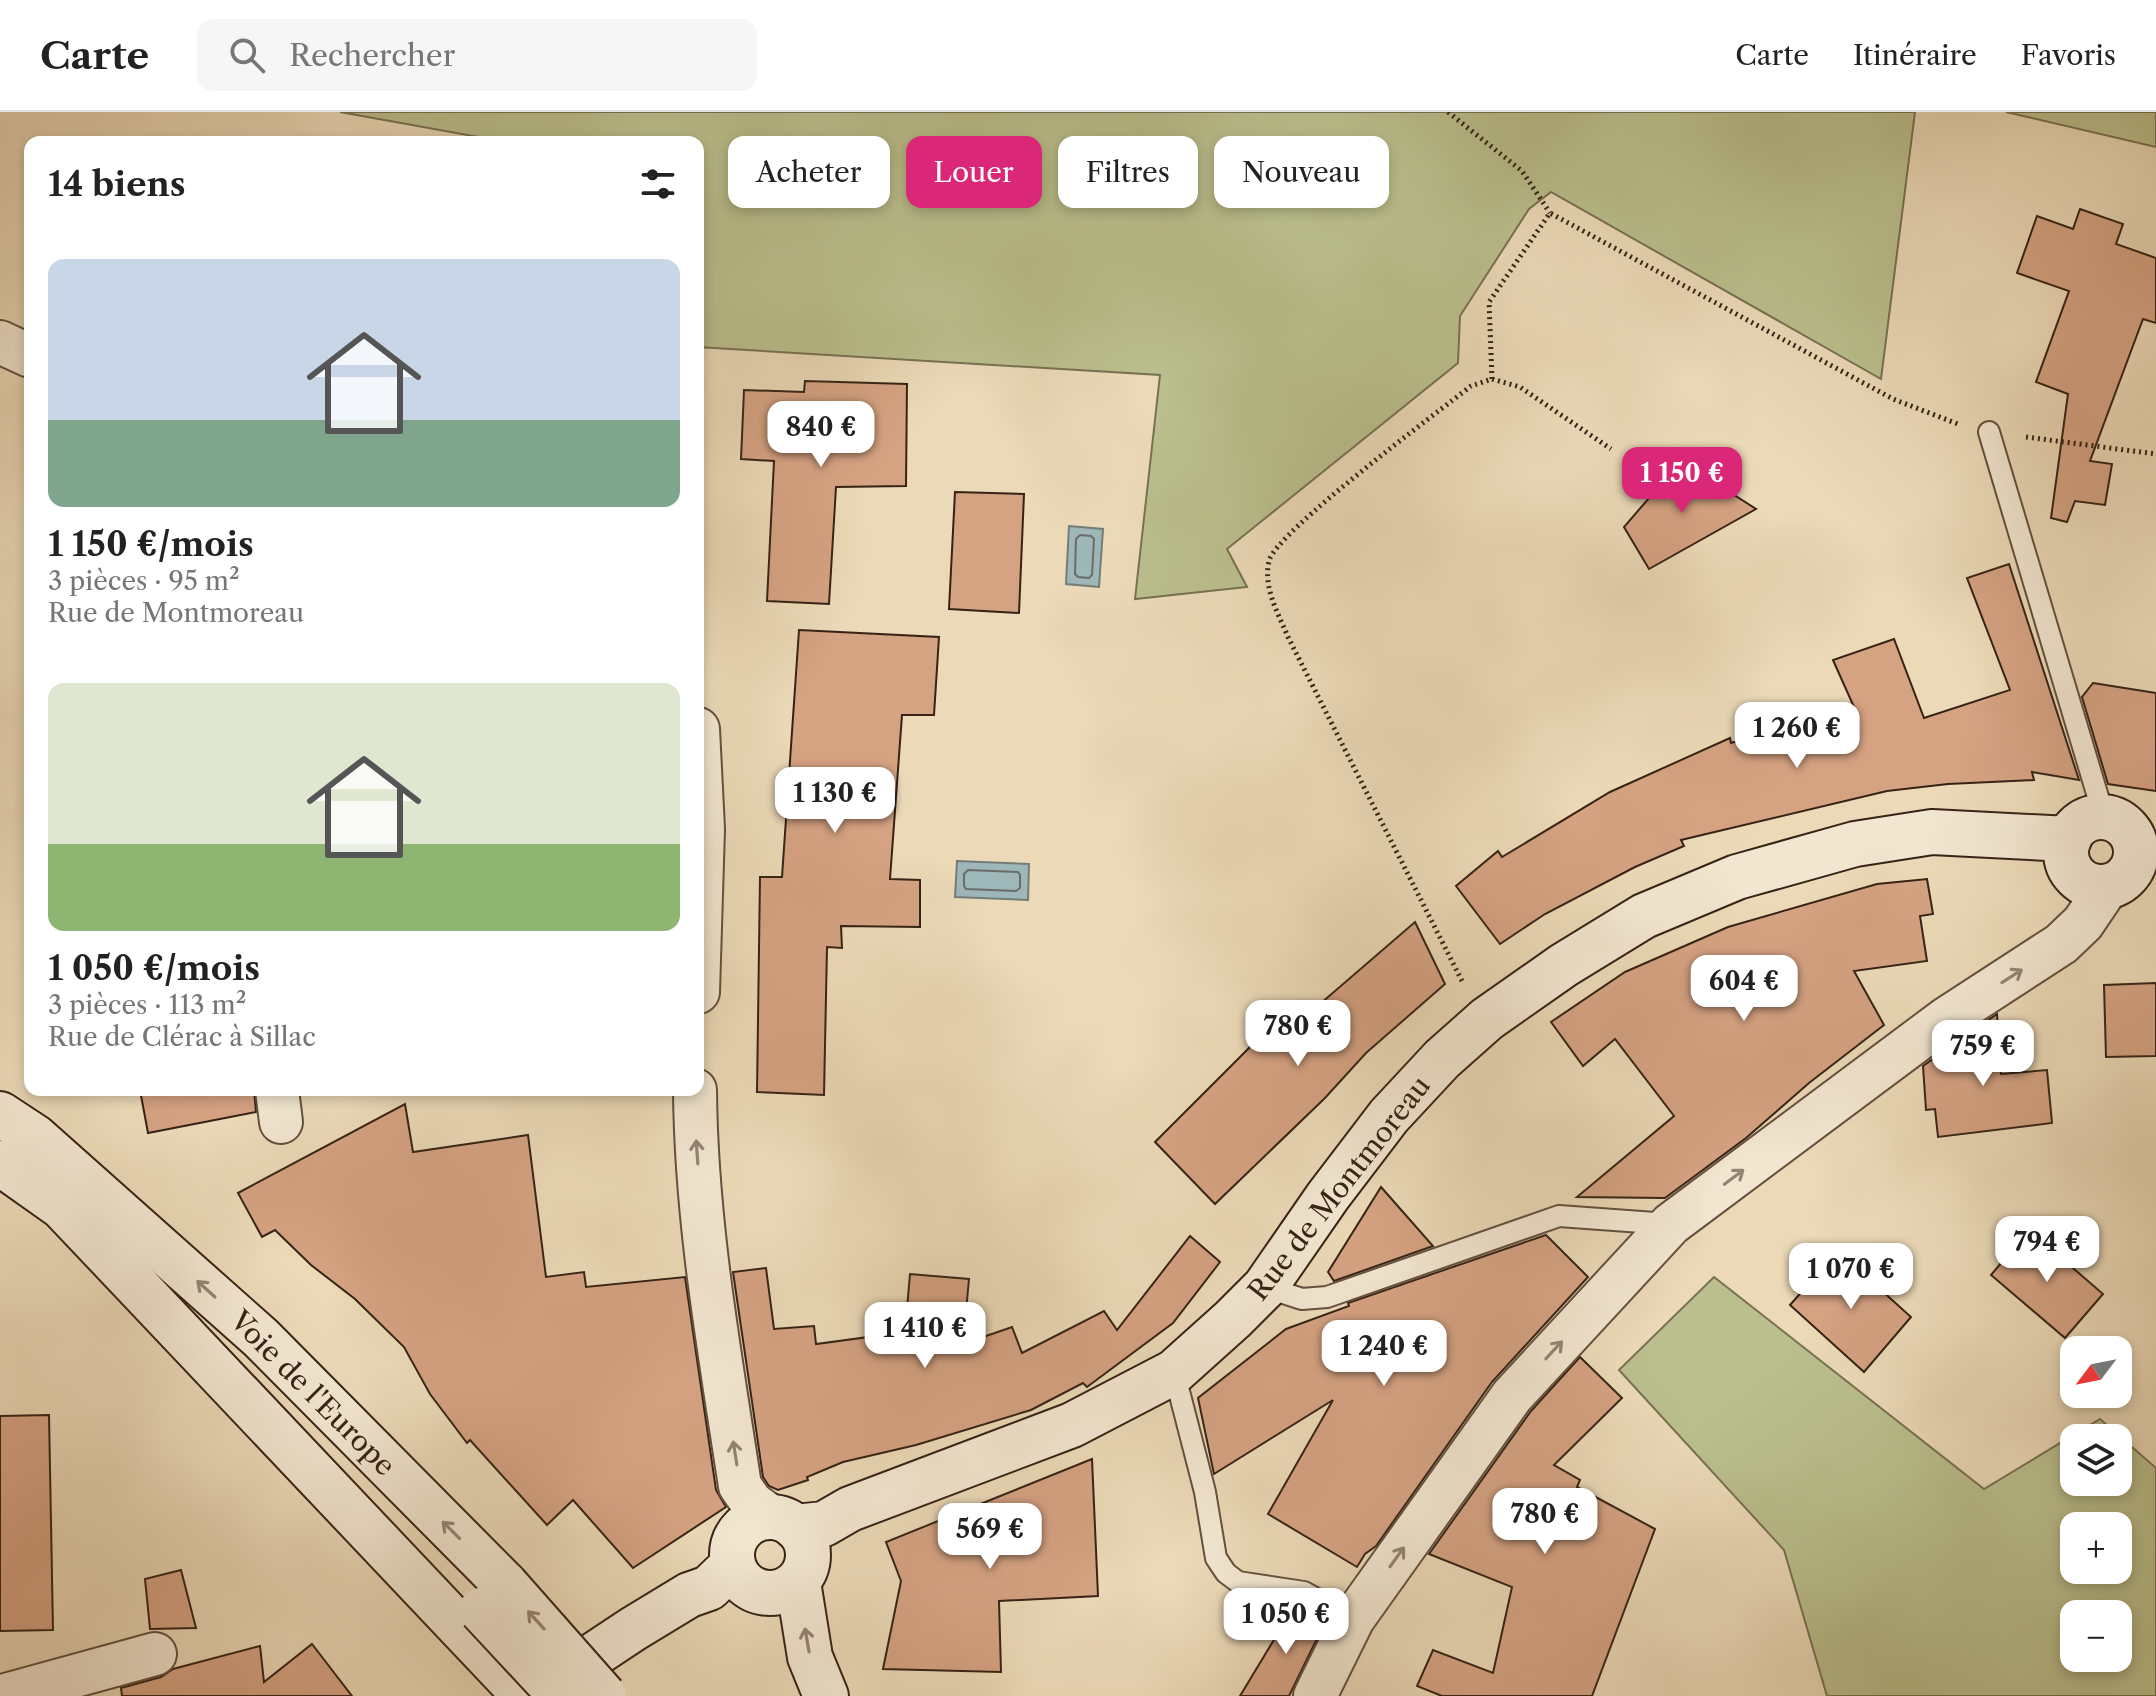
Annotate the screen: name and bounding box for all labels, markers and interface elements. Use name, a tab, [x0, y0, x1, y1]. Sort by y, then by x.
search box	[197, 19, 757, 91]
text: Carte	[40, 32, 149, 79]
icon: search	[225, 33, 269, 77]
text: Rechercher	[289, 37, 455, 74]
text: Carte	[1735, 38, 1809, 72]
text: Itinéraire	[1853, 38, 1977, 72]
text: Favoris	[2021, 38, 2116, 72]
chip: Acheter	[728, 136, 890, 208]
chip: Louer	[906, 136, 1042, 208]
chip: Filtres	[1058, 136, 1198, 208]
chip: Nouveau	[1214, 136, 1389, 208]
icon: filters	[636, 162, 680, 206]
text: 14 biens	[48, 163, 186, 205]
icon: home	[292, 311, 436, 455]
pin: 840 €	[765, 401, 877, 469]
text: 840 €	[785, 411, 857, 443]
pin: 1 150 €	[1608, 447, 1756, 515]
text: 1 150 €	[1640, 457, 1724, 489]
text: 1 150 €/mois	[48, 523, 254, 565]
text: 3 pièces · 95 m²	[48, 565, 240, 597]
text: Rue de Montmoreau	[48, 597, 304, 629]
pin: 1 260 €	[1723, 702, 1871, 770]
text: 1 260 €	[1753, 712, 1841, 744]
icon: home	[292, 735, 436, 879]
pin: 1 130 €	[761, 767, 909, 835]
text: 1 130 €	[793, 777, 877, 809]
text: 1 050 €/mois	[48, 947, 260, 989]
pin: 604 €	[1688, 955, 1800, 1023]
text: 604 €	[1709, 965, 1779, 997]
one-way arrow	[2000, 967, 2023, 983]
text: 3 pièces · 113 m²	[48, 989, 246, 1021]
pin: 780 €	[1242, 1000, 1354, 1068]
text: 780 €	[1263, 1010, 1333, 1042]
pin: 759 €	[1927, 1020, 2039, 1088]
text: Rue de Clérac à Sillac	[48, 1021, 316, 1053]
text: 759 €	[1950, 1030, 2016, 1062]
street label: Rue de Montmoreau	[1241, 1069, 1437, 1307]
one-way arrow	[689, 1139, 704, 1166]
one-way arrow	[1723, 1169, 1744, 1186]
pin: 794 €	[1991, 1216, 2103, 1284]
text: 794 €	[2013, 1226, 2081, 1258]
pin: 1 070 €	[1777, 1243, 1925, 1311]
text: 1 070 €	[1807, 1253, 1895, 1285]
one-way arrow	[196, 1280, 216, 1298]
pin: 1 410 €	[851, 1302, 999, 1370]
street label: Voie de l'Europe	[223, 1303, 403, 1483]
text: 1 410 €	[883, 1312, 967, 1344]
pin: 1 240 €	[1310, 1320, 1458, 1388]
text: 1 240 €	[1340, 1330, 1428, 1362]
north arrow	[2060, 1336, 2132, 1408]
map controls	[2060, 1336, 2132, 1672]
one-way arrow	[1545, 1341, 1563, 1361]
button: layers	[2060, 1424, 2132, 1496]
one-way arrow	[727, 1440, 742, 1466]
pin: 780 €	[1489, 1488, 1601, 1556]
text: 780 €	[1510, 1498, 1580, 1530]
pin: 569 €	[934, 1503, 1046, 1571]
button: +	[2060, 1512, 2132, 1584]
text: 569 €	[956, 1513, 1024, 1545]
one-way arrow	[442, 1521, 461, 1540]
one-way arrow	[1389, 1546, 1405, 1568]
pin: 1 050 €	[1212, 1588, 1360, 1656]
text: 1 050 €	[1242, 1598, 1330, 1630]
button: −	[2060, 1600, 2132, 1672]
one-way arrow	[527, 1610, 545, 1630]
one-way arrow	[798, 1628, 813, 1654]

